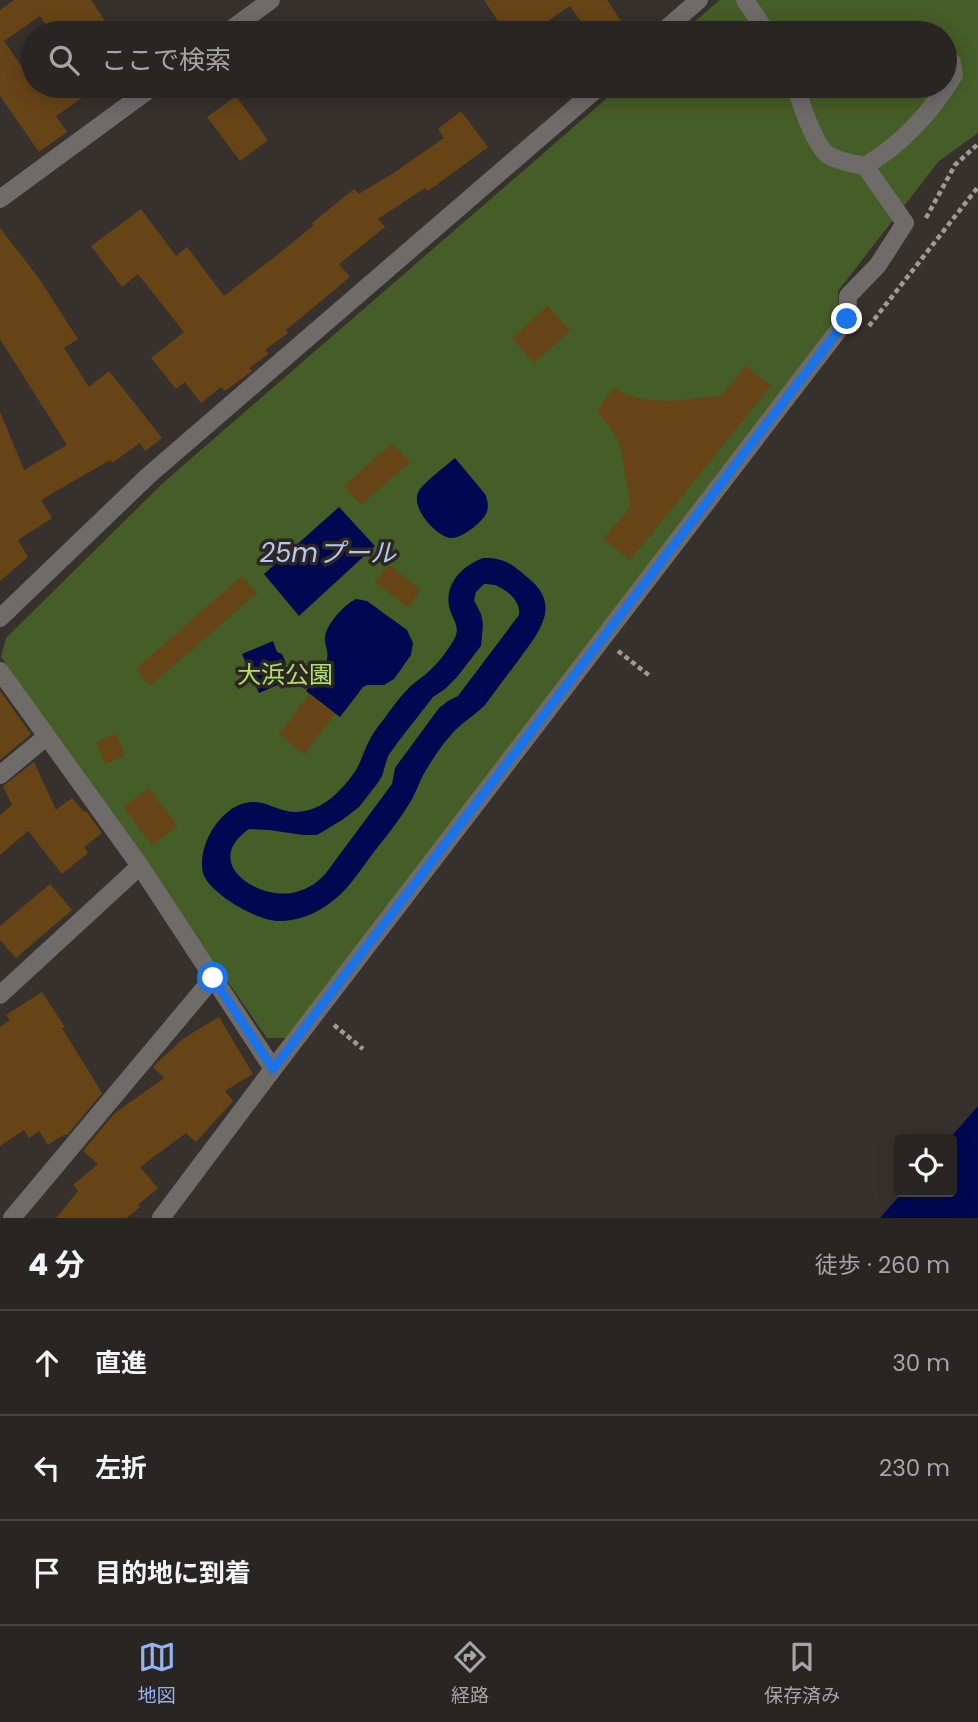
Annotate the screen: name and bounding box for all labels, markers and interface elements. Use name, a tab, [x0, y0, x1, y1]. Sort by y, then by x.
search box	[21, 21, 957, 98]
icon: search	[45, 41, 83, 79]
text: ここで検索	[101, 42, 231, 78]
route end	[831, 303, 862, 334]
water label: 25mプール	[260, 535, 397, 571]
park label: 大浜公園	[237, 658, 333, 691]
route start	[197, 962, 228, 993]
map controls	[894, 1134, 957, 1197]
button: locate	[894, 1134, 957, 1197]
text: 4 分	[28, 1243, 85, 1286]
text: 徒歩 · 260 m	[815, 1249, 950, 1281]
icon: ahead	[28, 1344, 66, 1382]
text: 直進	[95, 1345, 147, 1381]
text: 30 m	[892, 1347, 950, 1379]
icon: left	[28, 1449, 66, 1487]
text: 左折	[95, 1450, 147, 1486]
text: 230 m	[879, 1452, 950, 1484]
icon: arrive	[28, 1554, 66, 1592]
text: 目的地に到着	[95, 1555, 251, 1591]
tab: 地図	[138, 1638, 176, 1710]
tab: 経路	[451, 1638, 489, 1710]
tab: 保存済み	[764, 1638, 840, 1710]

